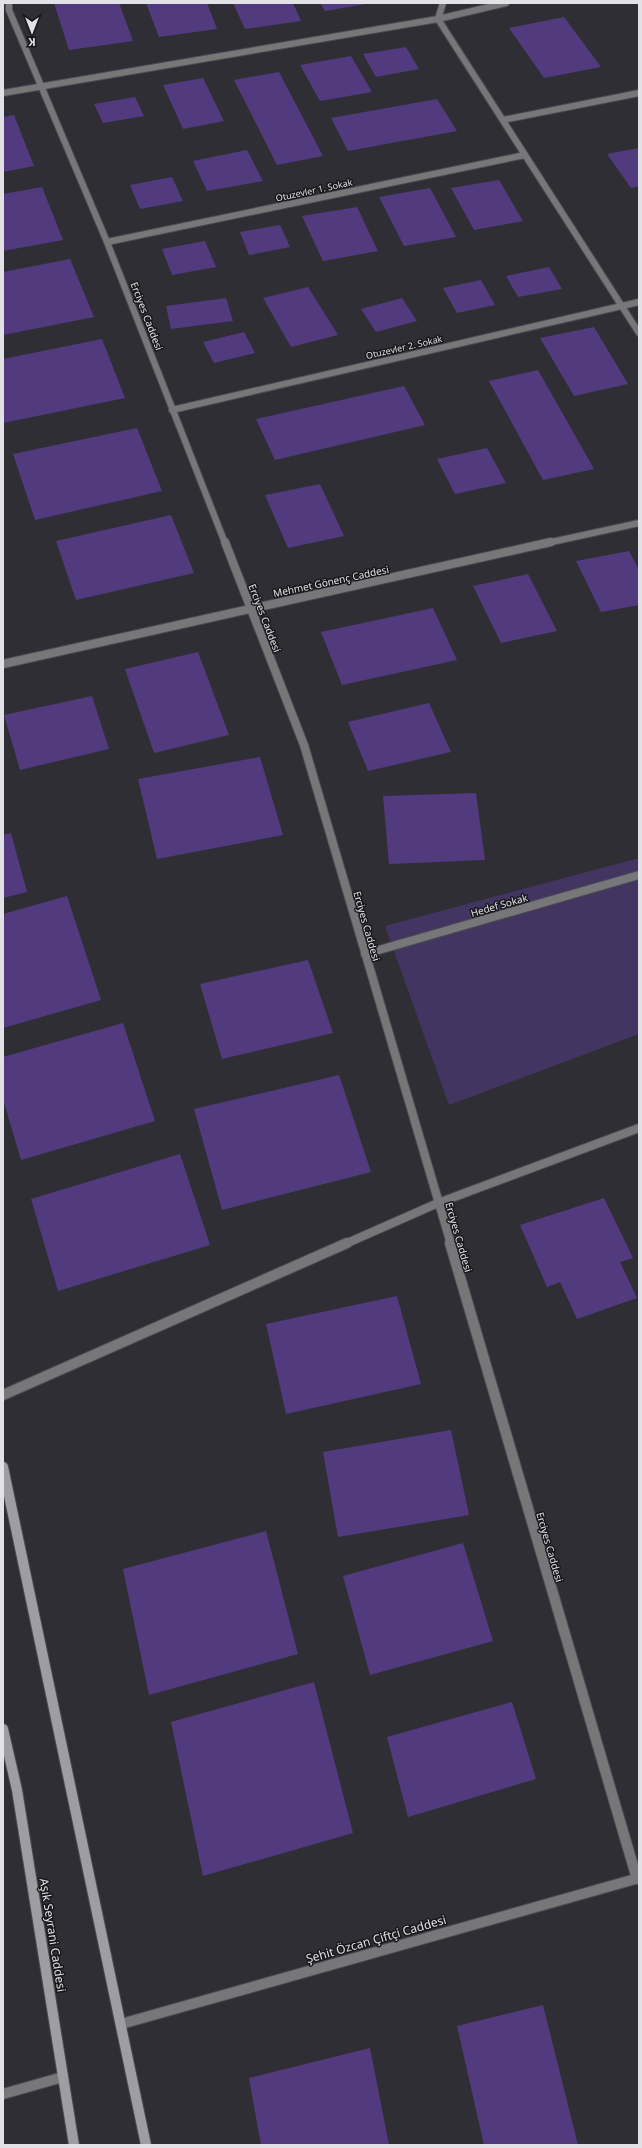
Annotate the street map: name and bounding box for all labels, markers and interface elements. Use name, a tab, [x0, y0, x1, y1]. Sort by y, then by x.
north arrow	[12, 12, 52, 52]
text: K	[28, 35, 36, 50]
street label: Otuzevler 1. Sokak	[275, 176, 354, 204]
street label: Erciyes Caddesi	[128, 280, 166, 352]
street label: Otuzevler 2. Sokak	[365, 332, 444, 362]
street label: Mehmet Gönenç Caddesi	[272, 562, 390, 600]
street label: Erciyes Caddesi	[246, 582, 284, 654]
street label: Erciyes Caddesi	[350, 889, 384, 963]
street label: Hedef Sokak	[469, 890, 530, 920]
street label: Erciyes Caddesi	[442, 1200, 476, 1274]
street label: Erciyes Caddesi	[533, 1510, 567, 1584]
street label: Aşık Seyrani Caddesi	[36, 1877, 70, 1993]
street label: Şehit Özcan Çiftçi Caddesi	[304, 1911, 448, 1967]

